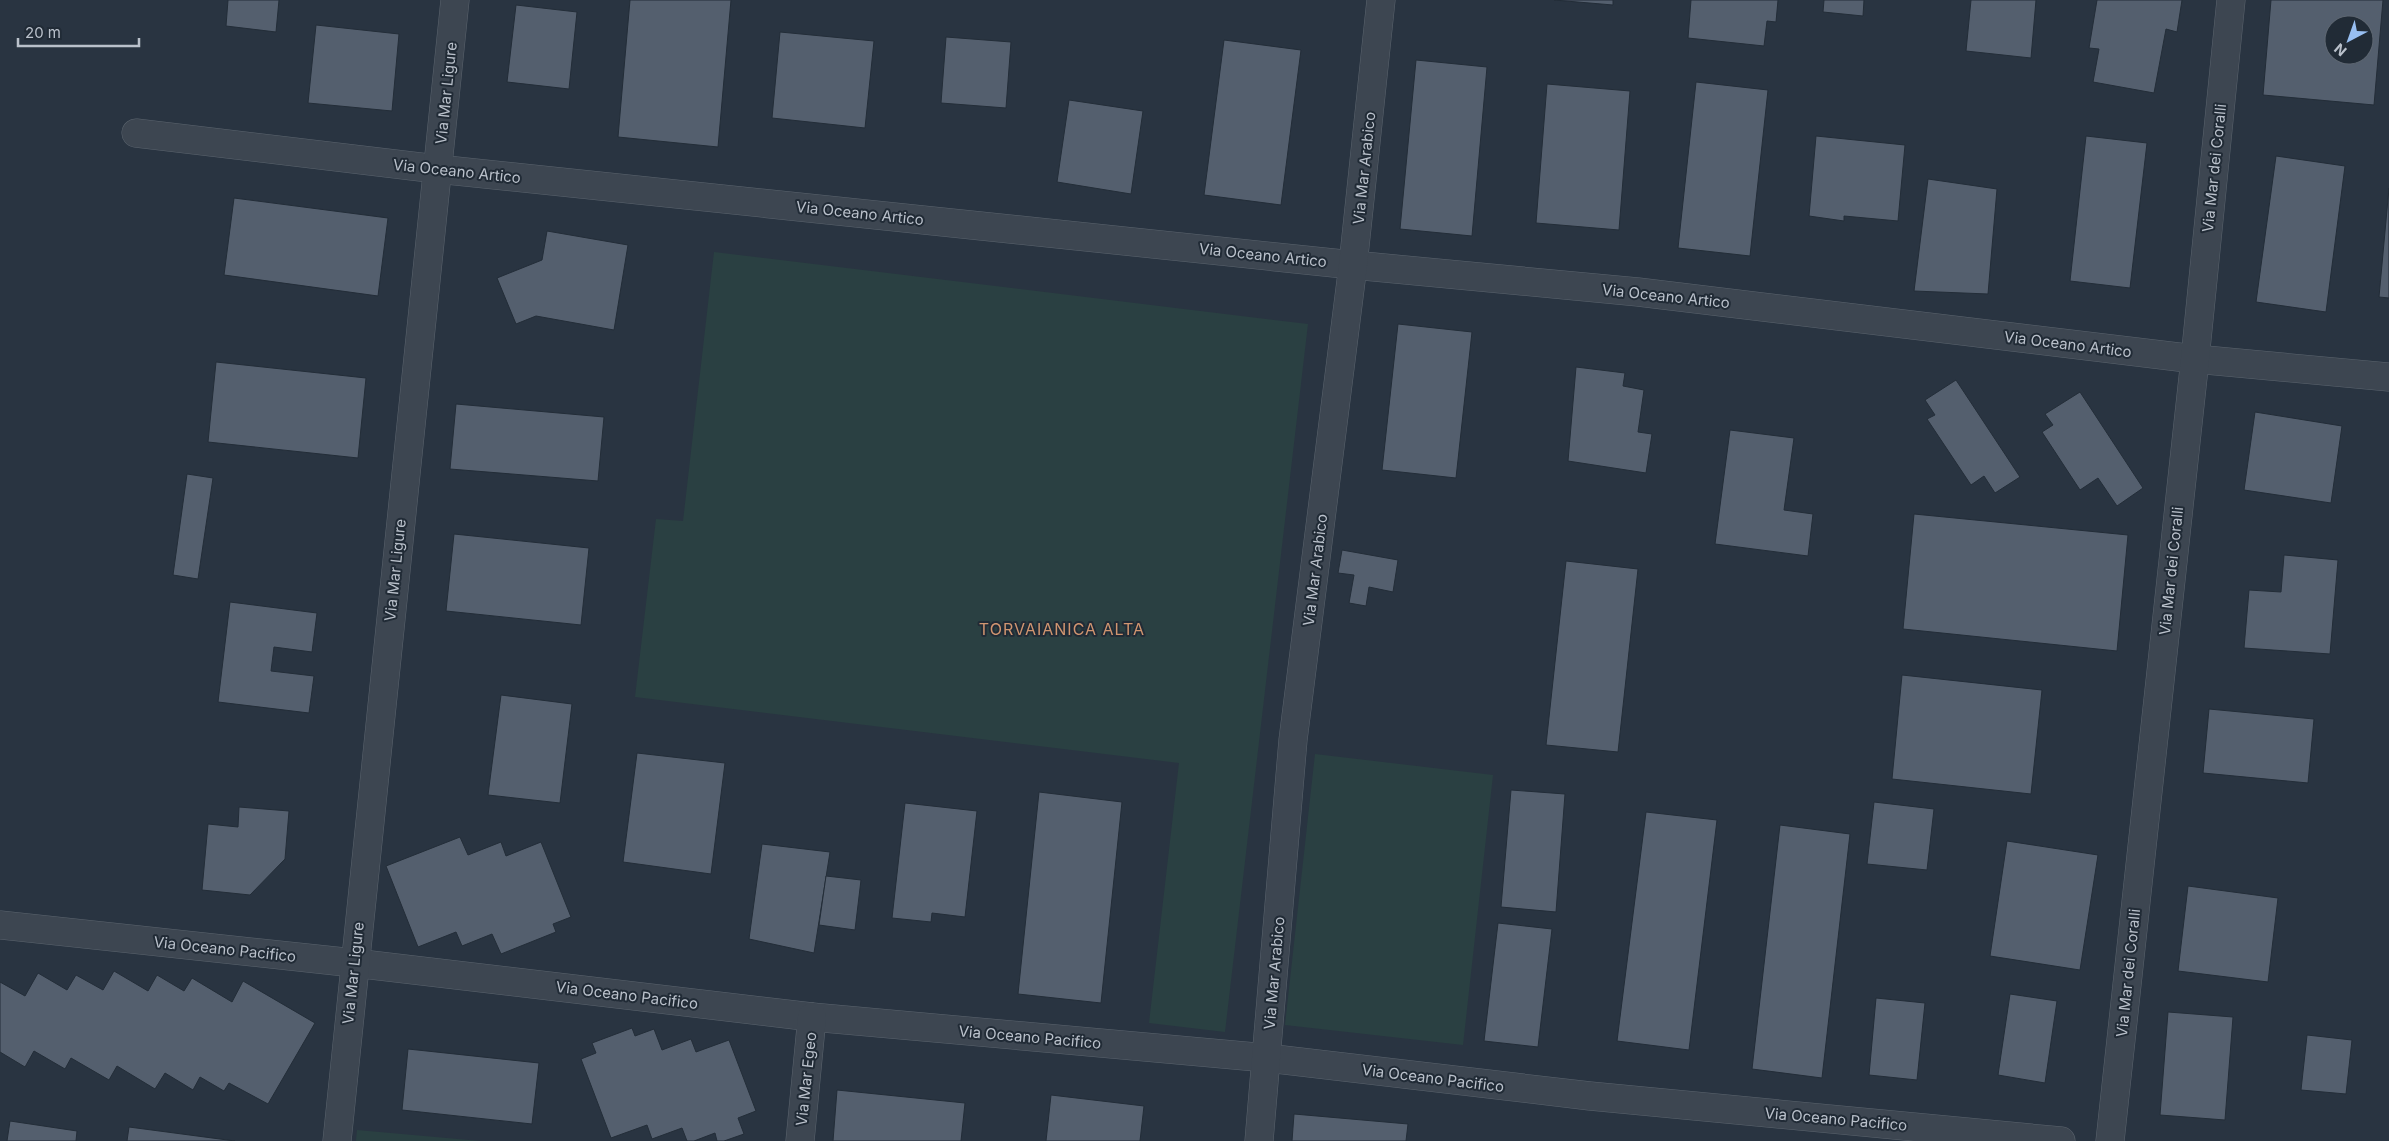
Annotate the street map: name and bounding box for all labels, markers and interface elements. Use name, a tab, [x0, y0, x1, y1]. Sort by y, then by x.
scale bar	[18, 15, 139, 47]
north arrow	[2324, 15, 2374, 65]
text: 20 m	[25, 23, 61, 42]
text: N	[2331, 40, 2350, 60]
street label: Via Mar Ligure	[431, 41, 461, 145]
street label: Via Mar dei Coralli	[2198, 103, 2230, 233]
street label: Via Mar Arabico	[1349, 111, 1379, 225]
street label: Via Oceano Artico	[392, 155, 522, 187]
street label: Via Oceano Artico	[795, 197, 925, 229]
street label: Via Oceano Artico	[1198, 239, 1328, 271]
street label: Via Oceano Artico	[1601, 280, 1731, 312]
street label: Via Oceano Artico	[2003, 327, 2133, 361]
street label: Via Mar dei Coralli	[2155, 506, 2187, 636]
street label: Via Mar Arabico	[1299, 513, 1331, 627]
street label: Via Mar Ligure	[380, 518, 410, 622]
district label: TORVAIANICA ALTA	[979, 619, 1145, 639]
street label: Via Mar dei Coralli	[2112, 908, 2144, 1038]
street label: Via Mar Arabico	[1260, 916, 1288, 1030]
street label: Via Mar Ligure	[338, 921, 368, 1025]
street label: Via Oceano Pacifico	[153, 932, 297, 966]
street label: Via Oceano Pacifico	[555, 977, 699, 1013]
street label: Via Oceano Pacifico	[958, 1021, 1102, 1053]
street label: Via Mar Egeo	[792, 1031, 820, 1127]
street label: Via Oceano Pacifico	[1361, 1060, 1505, 1096]
street label: Via Oceano Pacifico	[1764, 1103, 1908, 1135]

